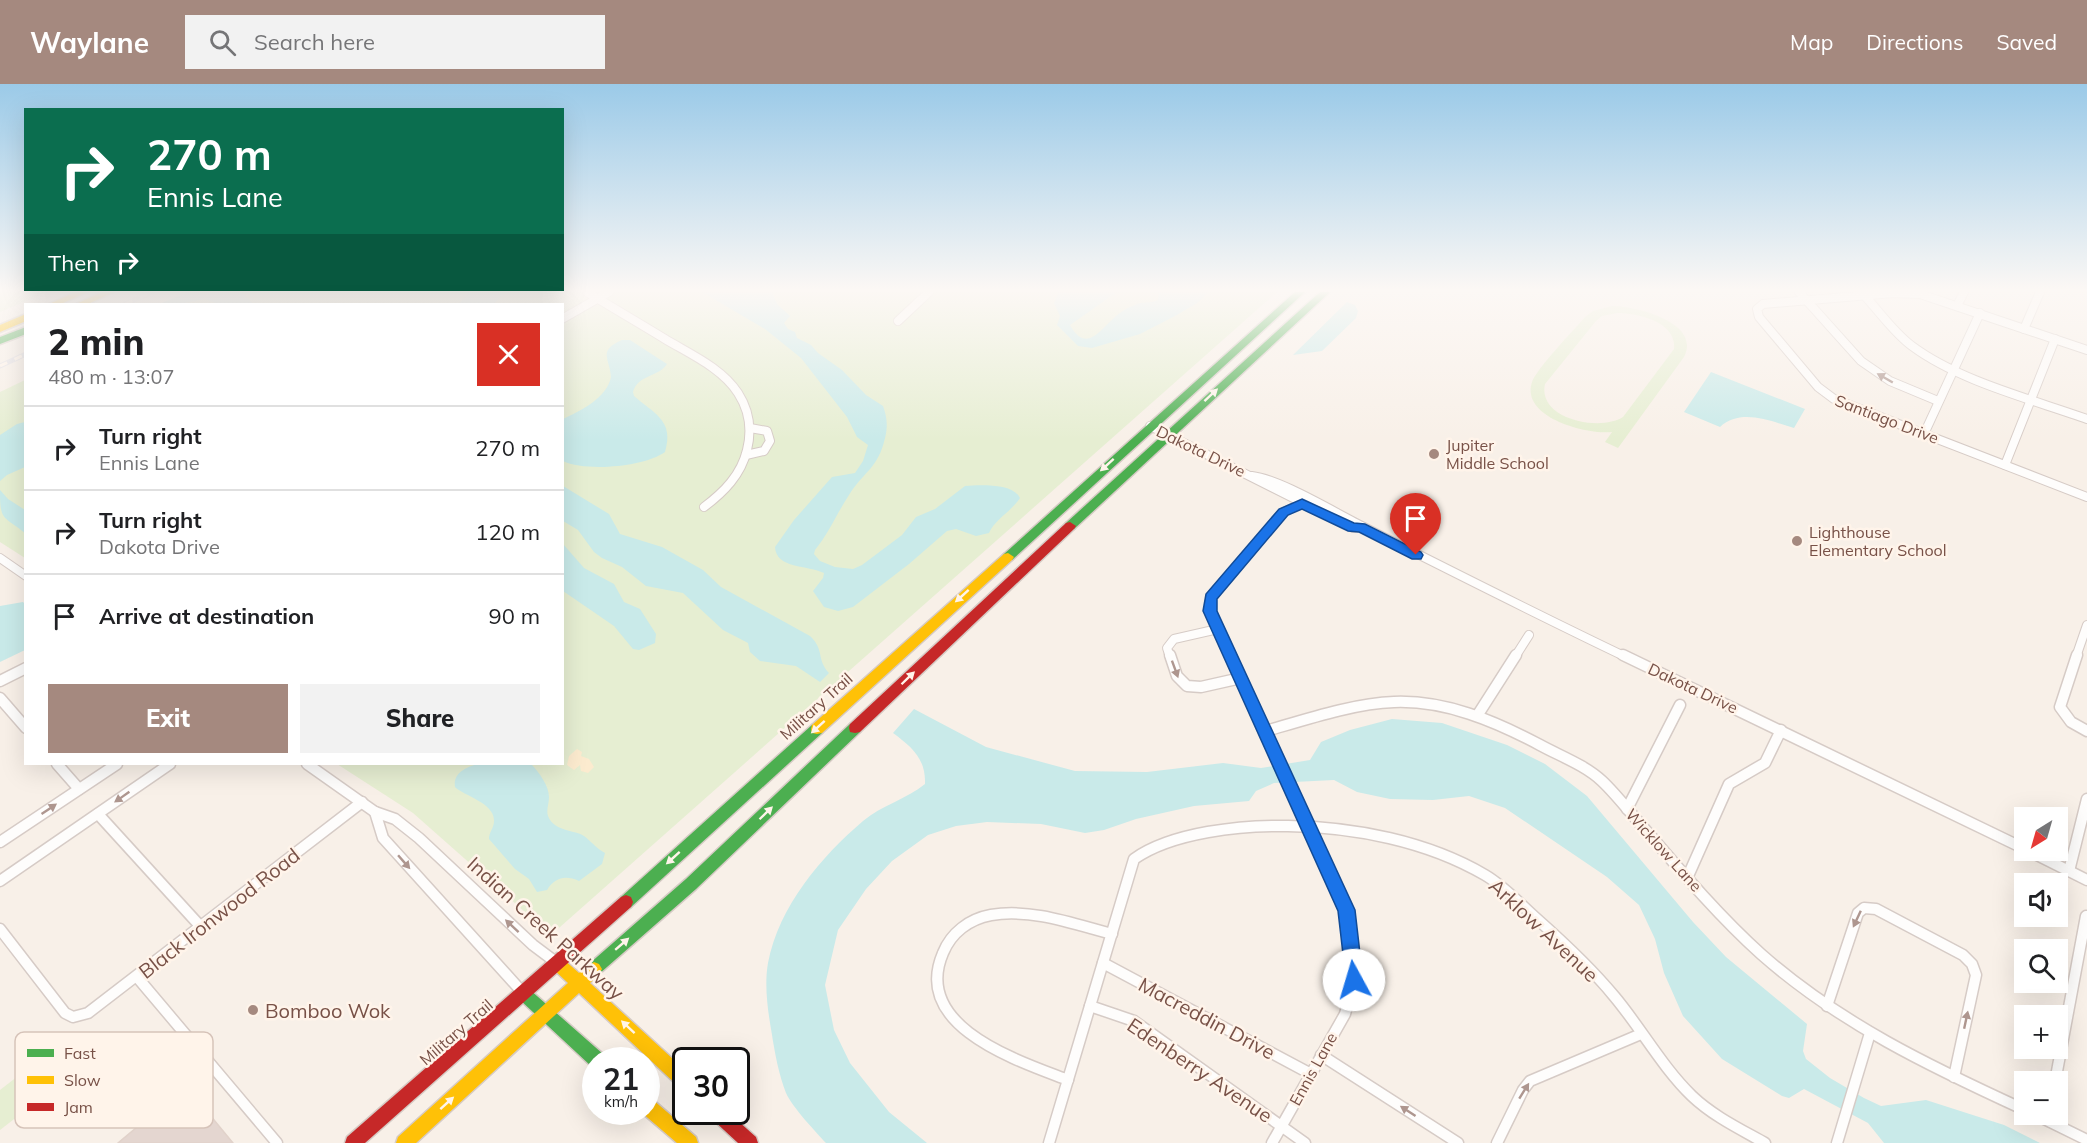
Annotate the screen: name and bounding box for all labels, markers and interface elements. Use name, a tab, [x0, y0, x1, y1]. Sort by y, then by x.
search box	[185, 15, 605, 69]
text: Waylane	[30, 25, 149, 60]
icon: search	[206, 26, 239, 59]
text: Search here	[254, 28, 375, 56]
text: Map	[1790, 29, 1833, 55]
text: Directions	[1866, 29, 1963, 55]
text: Saved	[1996, 29, 2057, 55]
text: 270 m	[147, 128, 272, 181]
icon: right	[48, 132, 126, 210]
text: Ennis Lane	[147, 180, 283, 214]
icon: right	[111, 246, 144, 279]
text: Then	[48, 249, 99, 277]
text: 2 min	[48, 319, 144, 364]
button: close	[477, 323, 540, 386]
text: 480 m · 13:07	[48, 364, 174, 389]
one-way arrow	[1877, 372, 1893, 383]
one-way arrow	[1204, 389, 1218, 403]
street label: Santiago Drive	[1832, 390, 1942, 448]
street label: Dakota Drive	[1153, 421, 1249, 481]
text: Turn right	[99, 422, 202, 450]
icon: right	[48, 432, 81, 465]
text: 270 m	[475, 434, 540, 462]
place label: Jupiter Middle School	[1446, 435, 1549, 473]
marker: Jupiter Middle School	[1427, 447, 1441, 461]
text: Ennis Lane	[99, 450, 200, 475]
one-way arrow	[1100, 458, 1115, 471]
pin	[1390, 493, 1441, 555]
icon: arrive	[1399, 502, 1432, 535]
text: Turn right	[99, 506, 202, 534]
icon: right	[48, 516, 81, 549]
text: 120 m	[475, 518, 540, 546]
place label: Lighthouse Elementary School	[1809, 522, 1947, 560]
text: Dakota Drive	[99, 534, 220, 559]
marker: Lighthouse Elementary School	[1790, 534, 1804, 548]
one-way arrow	[955, 589, 970, 603]
icon: arrive	[48, 600, 81, 633]
text: Arrive at destination	[99, 602, 314, 630]
text: 90 m	[489, 602, 540, 630]
street label: Dakota Drive	[1645, 659, 1741, 717]
one-way arrow	[1171, 660, 1181, 678]
street label: Military Trail	[776, 668, 856, 744]
one-way arrow	[900, 672, 914, 686]
button: Exit	[48, 684, 288, 753]
button: Share	[300, 684, 540, 753]
one-way arrow	[811, 720, 826, 733]
one-way arrow	[114, 791, 130, 802]
one-way arrow	[40, 803, 56, 815]
street label: Wicklow Lane	[1621, 804, 1707, 896]
one-way arrow	[759, 806, 773, 820]
north arrow	[2014, 807, 2068, 861]
map controls	[2014, 807, 2068, 1125]
street label: Black Ironwood Road	[134, 842, 304, 984]
street label: Indian Creek Parkway	[463, 851, 630, 1005]
one-way arrow	[666, 851, 681, 865]
one-way arrow	[397, 854, 410, 869]
street label: Arklow Avenue	[1484, 873, 1604, 987]
button: sound	[2014, 873, 2068, 927]
one-way arrow	[1852, 911, 1862, 929]
one-way arrow	[505, 919, 520, 933]
one-way arrow	[615, 937, 630, 951]
button: search	[2014, 939, 2068, 993]
position arrow	[1322, 948, 1386, 1012]
street label: Macreddin Drive	[1134, 971, 1280, 1065]
street label: Military Trail	[415, 995, 497, 1069]
place label: Bomboo Wok	[265, 998, 391, 1023]
marker: Bomboo Wok	[246, 1003, 260, 1017]
button: +	[2014, 1005, 2068, 1059]
one-way arrow	[1962, 1011, 1972, 1030]
street label: Edenberry Avenue	[1123, 1012, 1277, 1128]
one-way arrow	[620, 1020, 635, 1034]
street label: Ennis Lane	[1285, 1029, 1341, 1109]
legend	[15, 1032, 213, 1128]
text: Fast	[64, 1043, 96, 1063]
speed limit sign: 30	[672, 1047, 750, 1125]
text: 21	[603, 1060, 639, 1098]
text: Slow	[64, 1070, 101, 1090]
button: −	[2014, 1071, 2068, 1125]
one-way arrow	[1518, 1083, 1529, 1099]
text: km/h	[604, 1092, 638, 1111]
text: Jam	[64, 1097, 93, 1117]
one-way arrow	[440, 1097, 454, 1111]
one-way arrow	[1400, 1106, 1417, 1117]

